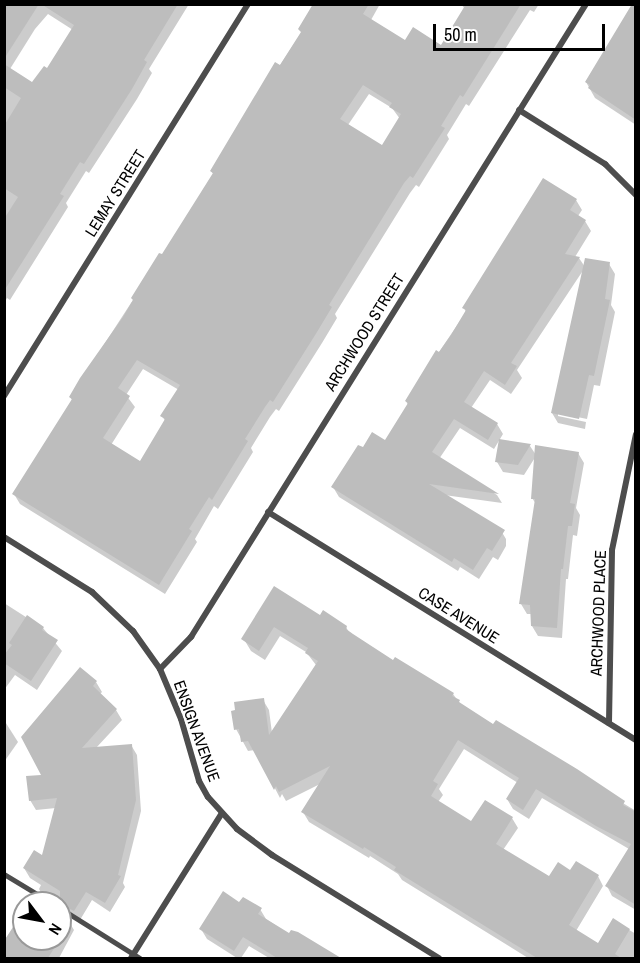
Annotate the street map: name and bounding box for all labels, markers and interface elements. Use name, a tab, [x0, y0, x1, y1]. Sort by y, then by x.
scale bar	[436, 12, 608, 50]
text: 50 m	[444, 22, 477, 47]
street label: LEMAY STREET	[81, 146, 149, 240]
street label: ARCHWOOD STREET	[320, 270, 408, 394]
street label: ARCHWOOD PLACE	[586, 550, 610, 676]
street label: CASE AVENUE	[415, 582, 503, 648]
street label: ENSIGN AVENUE	[170, 677, 224, 785]
north arrow	[12, 891, 72, 951]
text: N	[44, 920, 67, 939]

